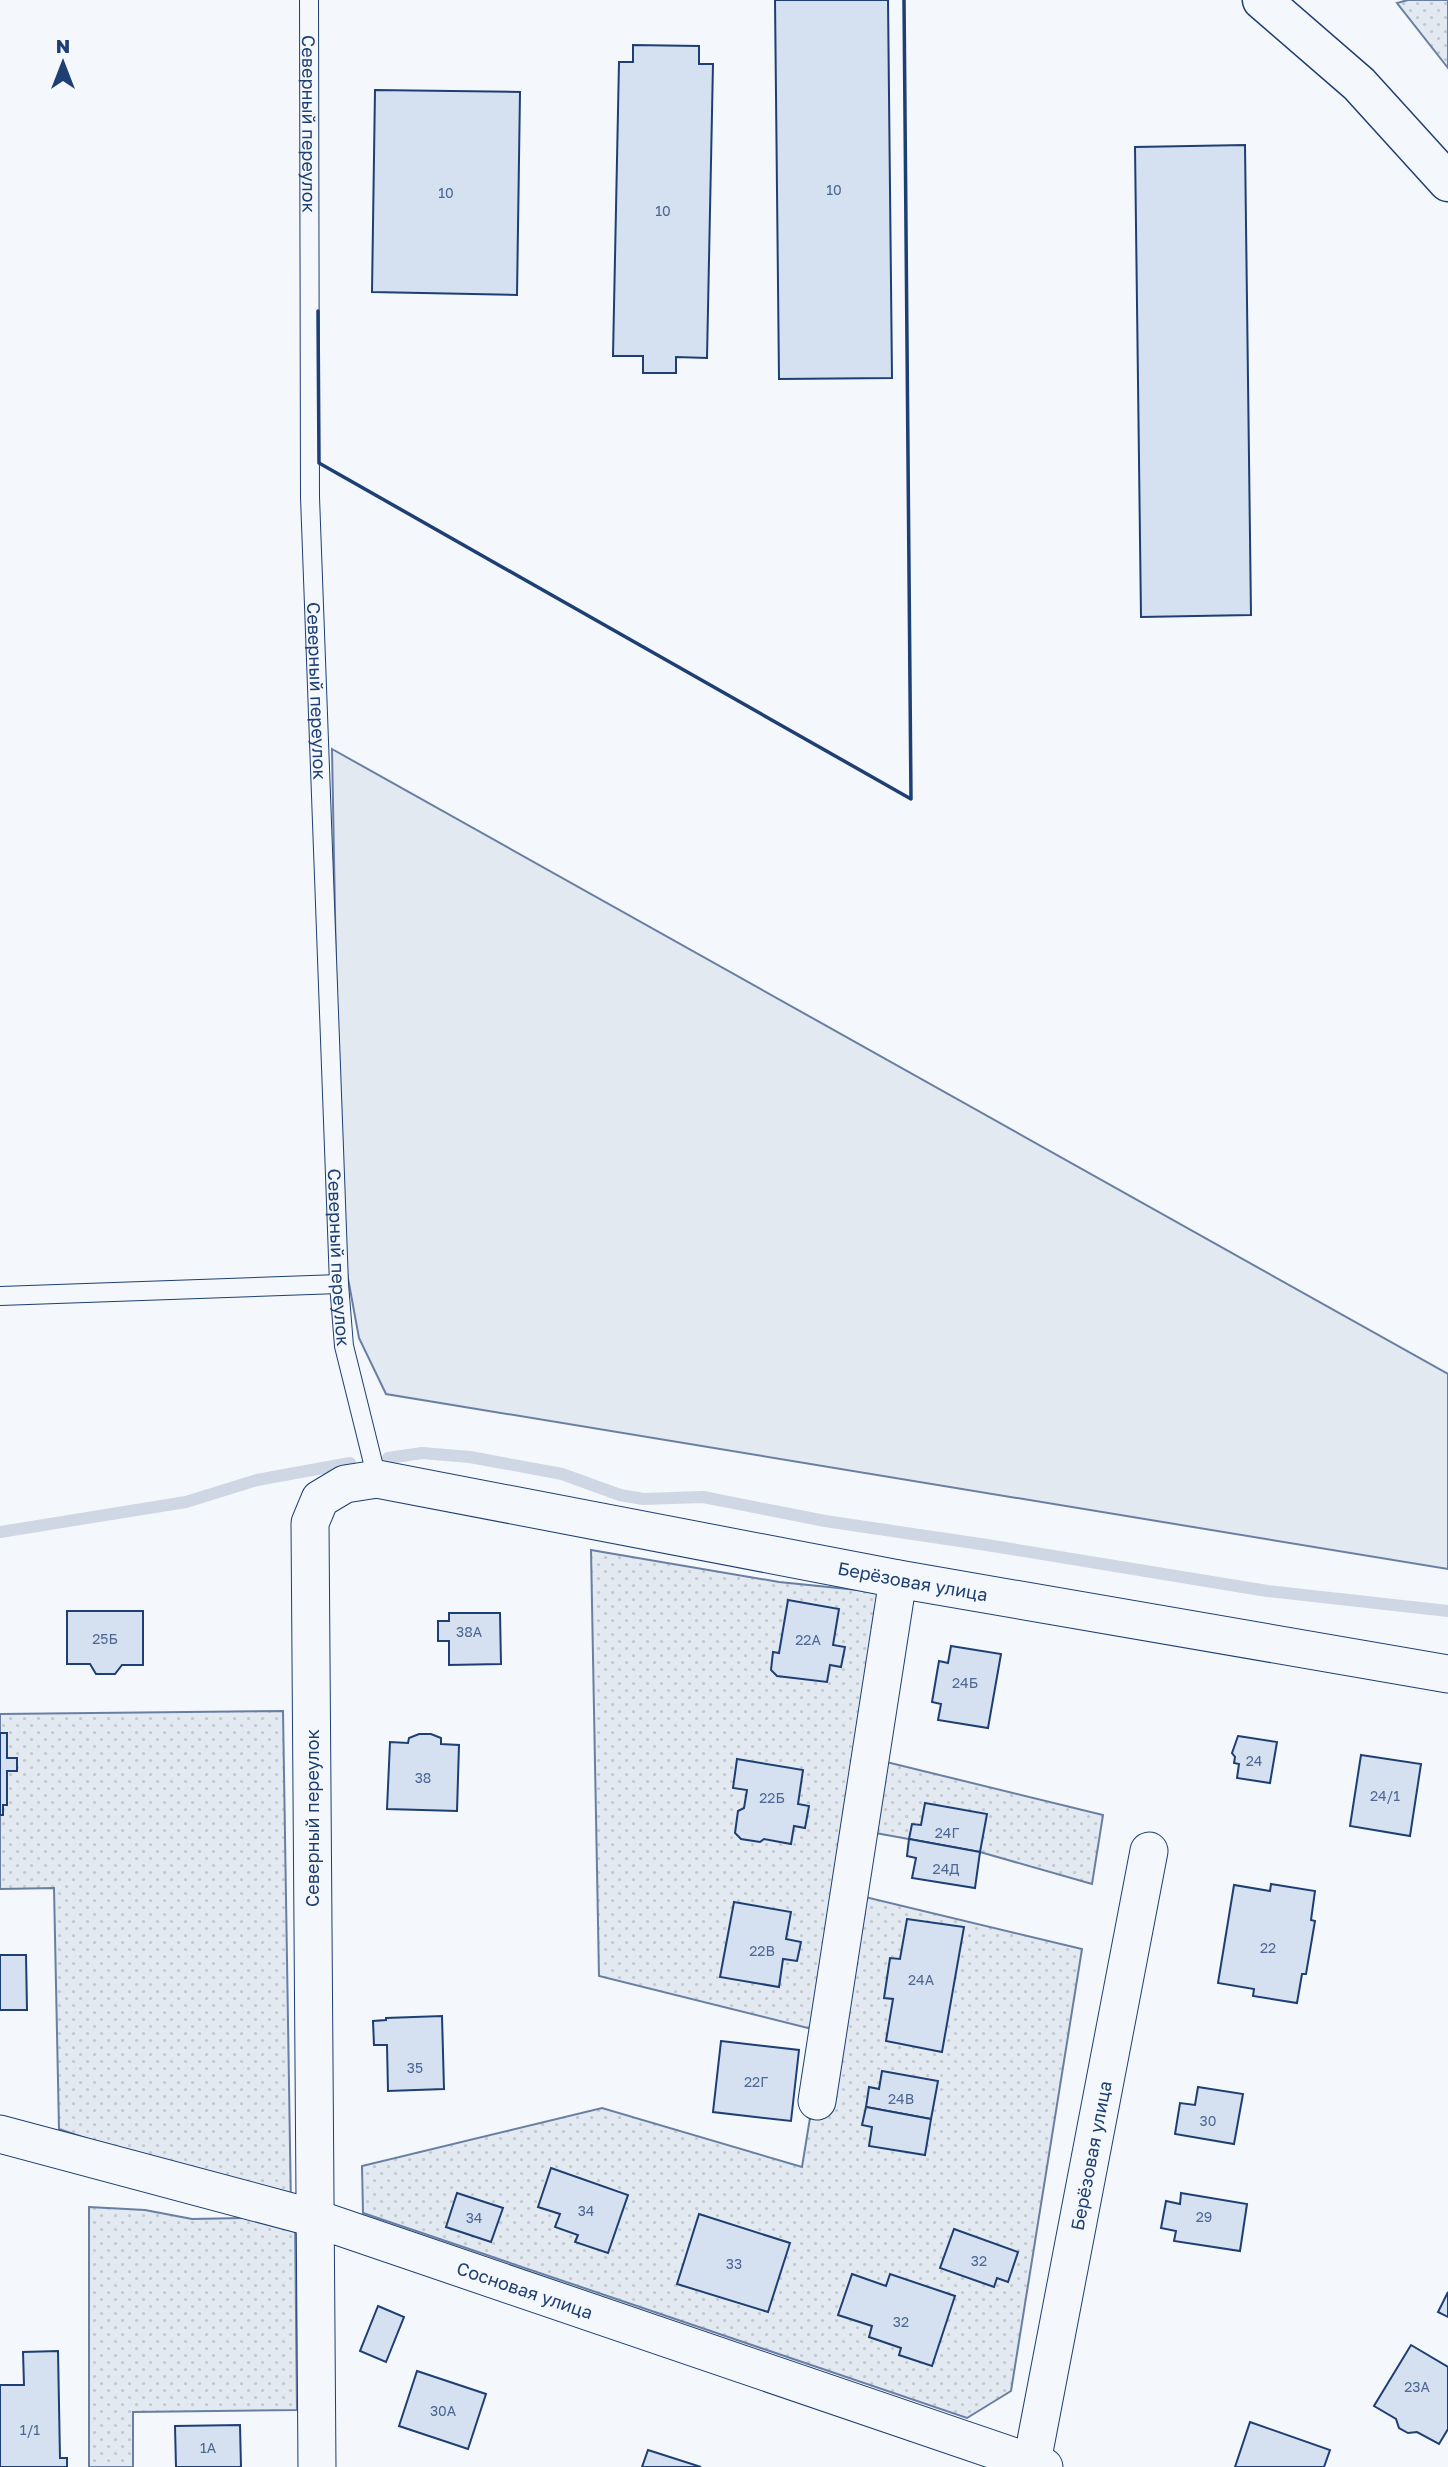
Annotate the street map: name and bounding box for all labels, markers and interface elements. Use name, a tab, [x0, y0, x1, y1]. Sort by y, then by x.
north arrow	[28, 28, 98, 98]
text: N	[56, 34, 70, 57]
street label: Северный переулок	[298, 35, 320, 213]
house number: 10	[826, 181, 842, 198]
house number: 10	[438, 184, 454, 201]
house number: 10	[655, 202, 671, 219]
street label: Северный переулок	[303, 602, 331, 780]
street label: Северный переулок	[324, 1168, 355, 1347]
street label: Берёзовая улица	[836, 1557, 990, 1605]
house number: 38А	[456, 1623, 483, 1640]
house number: 25Б	[92, 1630, 118, 1647]
house number: 22А	[795, 1631, 821, 1648]
house number: 24Б	[952, 1674, 978, 1691]
street label: Северный переулок	[301, 1729, 323, 1907]
house number: 24	[1246, 1752, 1262, 1769]
house number: 38	[415, 1769, 431, 1786]
house number: 24/1	[1370, 1787, 1400, 1804]
house number: 22Б	[759, 1789, 785, 1806]
house number: 24Г	[935, 1824, 959, 1841]
house number: 24Д	[933, 1860, 959, 1877]
house number: 22	[1260, 1939, 1276, 1956]
house number: 22В	[749, 1942, 775, 1959]
house number: 24А	[908, 1971, 935, 1988]
house number: 35	[407, 2059, 423, 2076]
house number: 22Г	[744, 2073, 768, 2090]
street label: Берёзовая улица	[1066, 2079, 1116, 2232]
house number: 24В	[888, 2090, 914, 2107]
house number: 30	[1200, 2112, 1216, 2129]
house number: 34	[578, 2202, 594, 2219]
house number: 29	[1196, 2208, 1212, 2225]
house number: 34	[466, 2209, 482, 2226]
house number: 32	[971, 2252, 987, 2269]
house number: 33	[726, 2255, 742, 2272]
street label: Сосновая улица	[454, 2257, 596, 2323]
house number: 32	[893, 2313, 909, 2330]
house number: 23А	[1404, 2378, 1430, 2395]
house number: 30А	[430, 2402, 457, 2419]
house number: 1/1	[20, 2421, 40, 2438]
house number: 1А	[200, 2439, 217, 2456]

